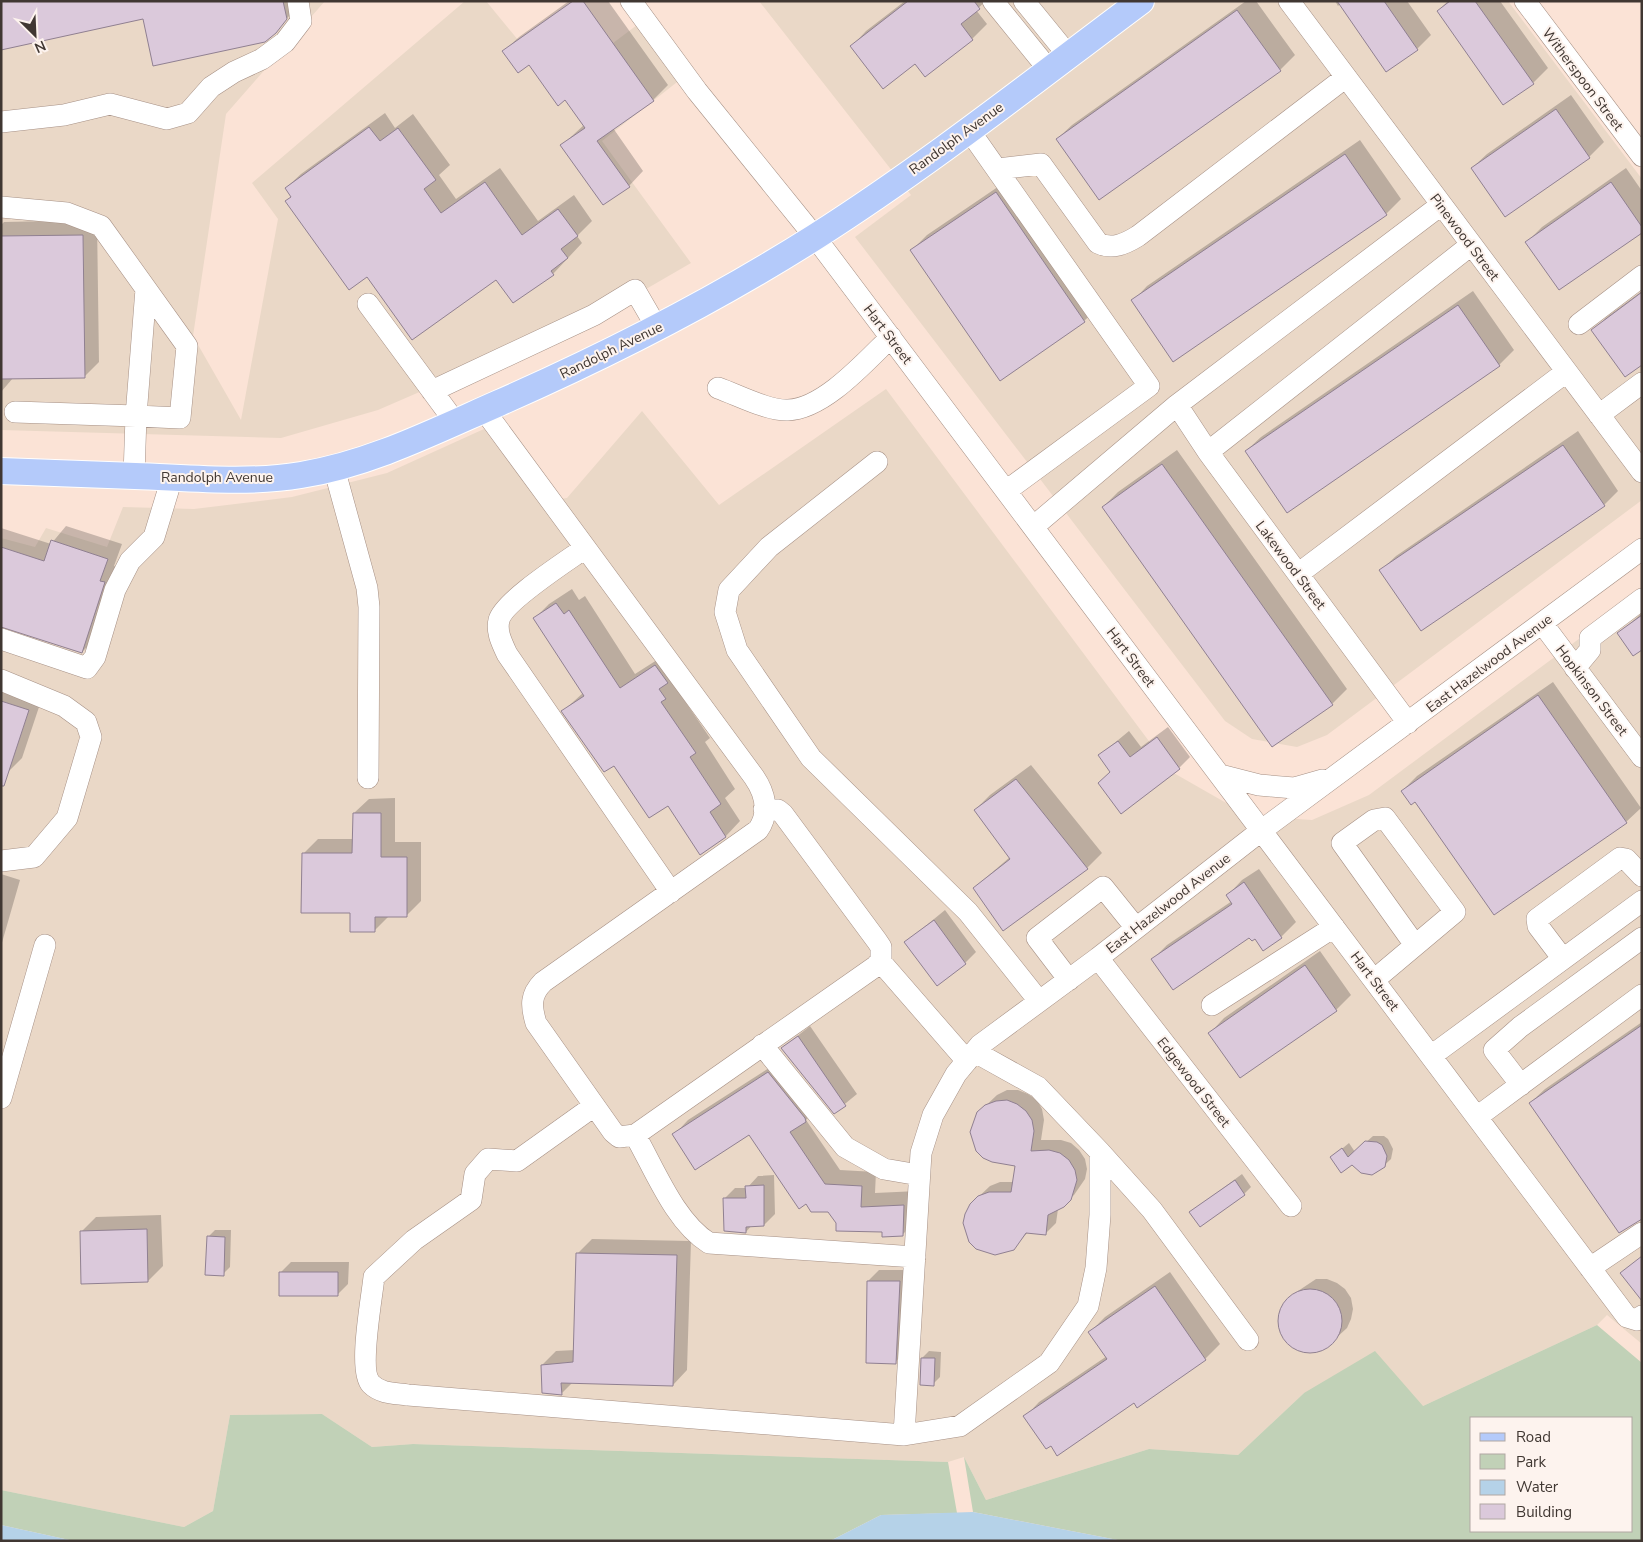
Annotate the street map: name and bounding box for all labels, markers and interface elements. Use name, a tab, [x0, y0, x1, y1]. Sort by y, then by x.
north arrow	[10, 10, 60, 60]
street label: Witherspoon Street	[1538, 24, 1628, 135]
text: N	[31, 36, 49, 57]
street label: Randolph Avenue	[905, 98, 1007, 179]
street label: Pinewood Street	[1426, 190, 1504, 285]
street label: Hart Street	[859, 301, 916, 368]
street label: Randolph Avenue	[557, 317, 666, 384]
street label: Randolph Avenue	[161, 468, 273, 487]
street label: Lakewood Street	[1251, 517, 1330, 614]
street label: East Hazelwood Avenue	[1422, 610, 1556, 717]
street label: Hart Street	[1102, 624, 1159, 691]
street label: Hopkinson Street	[1551, 641, 1632, 740]
street label: East Hazelwood Avenue	[1102, 849, 1234, 958]
street label: Hart Street	[1346, 948, 1403, 1015]
street label: Edgewood Street	[1153, 1034, 1235, 1131]
legend	[1470, 1417, 1633, 1532]
text: Road	[1516, 1427, 1551, 1447]
text: Park	[1516, 1452, 1546, 1472]
text: Water	[1516, 1477, 1559, 1497]
text: Building	[1516, 1502, 1572, 1522]

